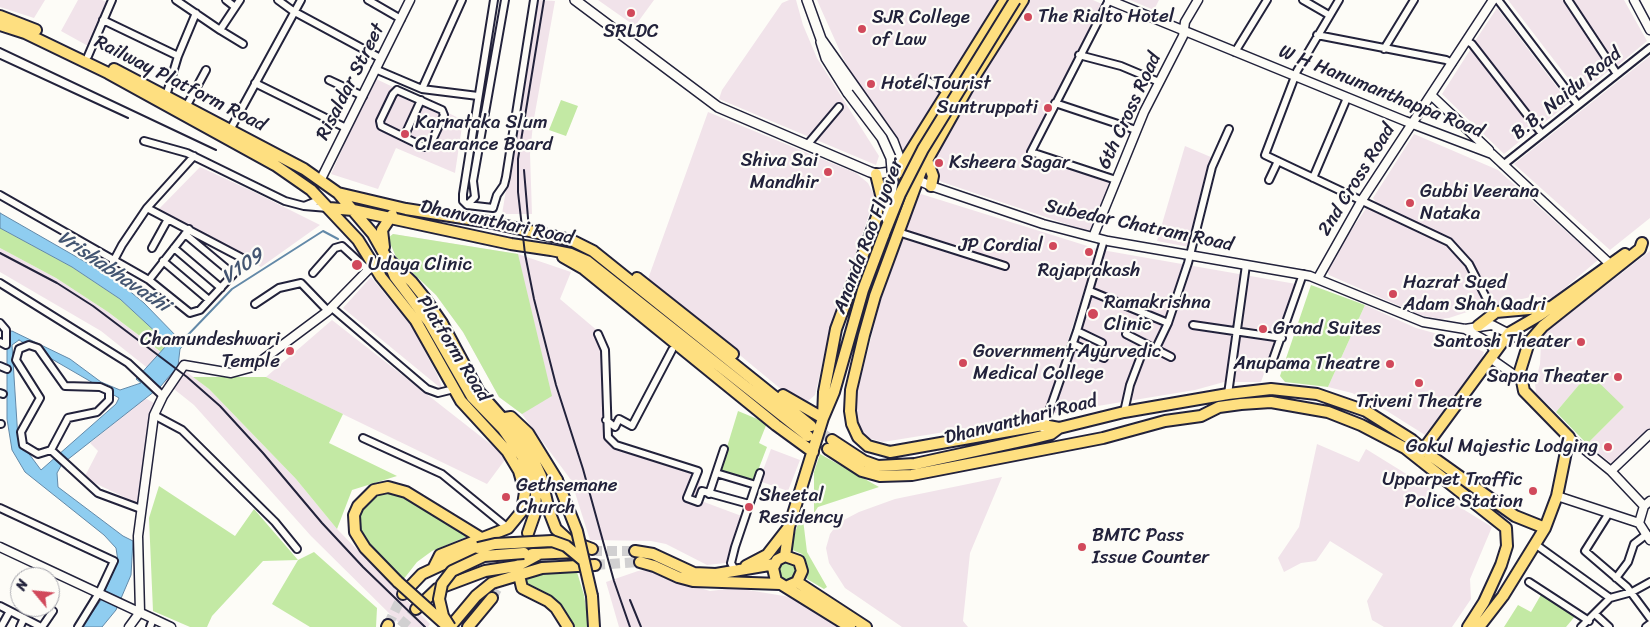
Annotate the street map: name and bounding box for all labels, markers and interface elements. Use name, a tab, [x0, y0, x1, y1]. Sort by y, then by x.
place label: The Rialto Hotel	[1038, 6, 1174, 28]
marker: SRLDC	[625, 7, 637, 19]
place label: SJR College of Law	[872, 7, 970, 51]
marker: The Rialto Hotel	[1022, 11, 1034, 23]
street label: Risaldar Street	[312, 20, 390, 144]
place label: SRLDC	[603, 21, 659, 43]
marker: SJR College of Law	[856, 23, 868, 35]
street label: Railway Platform Road	[90, 31, 270, 137]
street label: W H Hanumanthappa Road	[1275, 40, 1487, 144]
street label: B.B. Naidu Road	[1508, 43, 1626, 145]
street label: 6th Cross Road	[1093, 49, 1167, 173]
place label: Hotel Tourist	[881, 73, 991, 95]
marker: Hotel Tourist	[865, 78, 877, 90]
place label: Suntruppati	[937, 97, 1038, 119]
marker: Suntruppati	[1042, 102, 1054, 114]
place label: Karnataka Slum Clearance Board	[415, 112, 552, 156]
street label: 2nd Cross Road	[1314, 120, 1400, 240]
marker: Karnataka Slum Clearance Board	[399, 128, 411, 140]
place label: Shiva Sai Mandhir	[741, 150, 818, 194]
place label: Ksheera Sagar	[949, 152, 1069, 174]
street label: Ananda Rao Flyover	[829, 155, 909, 317]
marker: Ksheera Sagar	[933, 157, 945, 169]
marker: Shiva Sai Mandhir	[822, 166, 834, 178]
place label: Gubbi Veerana Nataka	[1420, 181, 1539, 225]
street label: Subedar Chatram Road	[1043, 195, 1235, 257]
street label: Dhanvanthari Road	[418, 196, 576, 250]
marker: Gubbi Veerana Nataka	[1404, 197, 1416, 209]
water label: Vrishabhavathi	[53, 226, 173, 318]
place label: JP Cordial	[958, 235, 1043, 257]
marker: JP Cordial	[1047, 240, 1059, 252]
water label: V109	[218, 244, 268, 290]
marker: Rajaprakash	[1083, 246, 1095, 258]
place label: Udaya Clinic	[368, 254, 472, 276]
marker: Udaya Clinic	[350, 258, 364, 272]
place label: Rajaprakash	[1038, 260, 1140, 282]
place label: Hazrat Sued Adam Shah Qadri	[1403, 272, 1546, 316]
marker: Hazrat Sued Adam Shah Qadri	[1387, 288, 1399, 300]
street label: Platform Road	[411, 292, 495, 406]
place label: Ramakrishna Clinic	[1104, 292, 1211, 336]
marker: Ramakrishna Clinic	[1086, 307, 1100, 321]
place label: Grand Suites	[1273, 318, 1381, 340]
marker: Grand Suites	[1257, 323, 1269, 335]
place label: Chamundeshwari Temple	[140, 329, 280, 373]
place label: Santosh Theater	[1434, 331, 1571, 353]
marker: Santosh Theater	[1575, 336, 1587, 348]
place label: Government Ayurvedic Medical College	[973, 341, 1161, 385]
marker: Chamundeshwari Temple	[284, 345, 296, 357]
place label: Anupama Theatre	[1233, 353, 1380, 375]
marker: Government Ayurvedic Medical College	[957, 357, 969, 369]
marker: Anupama Theatre	[1384, 358, 1396, 370]
place label: Sapna Theater	[1487, 366, 1608, 388]
marker: Sapna Theater	[1612, 371, 1624, 383]
marker: Triveni Theatre	[1413, 377, 1425, 389]
street label: Dhanvanthari Road	[942, 390, 1100, 450]
place label: Triveni Theatre	[1356, 391, 1482, 413]
place label: Gokul Majestic Lodging	[1406, 436, 1598, 458]
marker: Gokul Majestic Lodging	[1602, 441, 1614, 453]
place label: Upparpet Traffic Police Station	[1382, 469, 1523, 513]
place label: Gethsemane Church	[516, 475, 618, 519]
place label: Sheetal Residency	[759, 485, 843, 529]
marker: Upparpet Traffic Police Station	[1527, 485, 1539, 497]
marker: Gethsemane Church	[500, 491, 512, 503]
marker: Sheetal Residency	[743, 501, 755, 513]
place label: BMTC Pass Issue Counter	[1092, 525, 1209, 569]
marker: BMTC Pass Issue Counter	[1076, 541, 1088, 553]
north arrow	[10, 567, 60, 617]
text: N	[9, 575, 36, 595]

